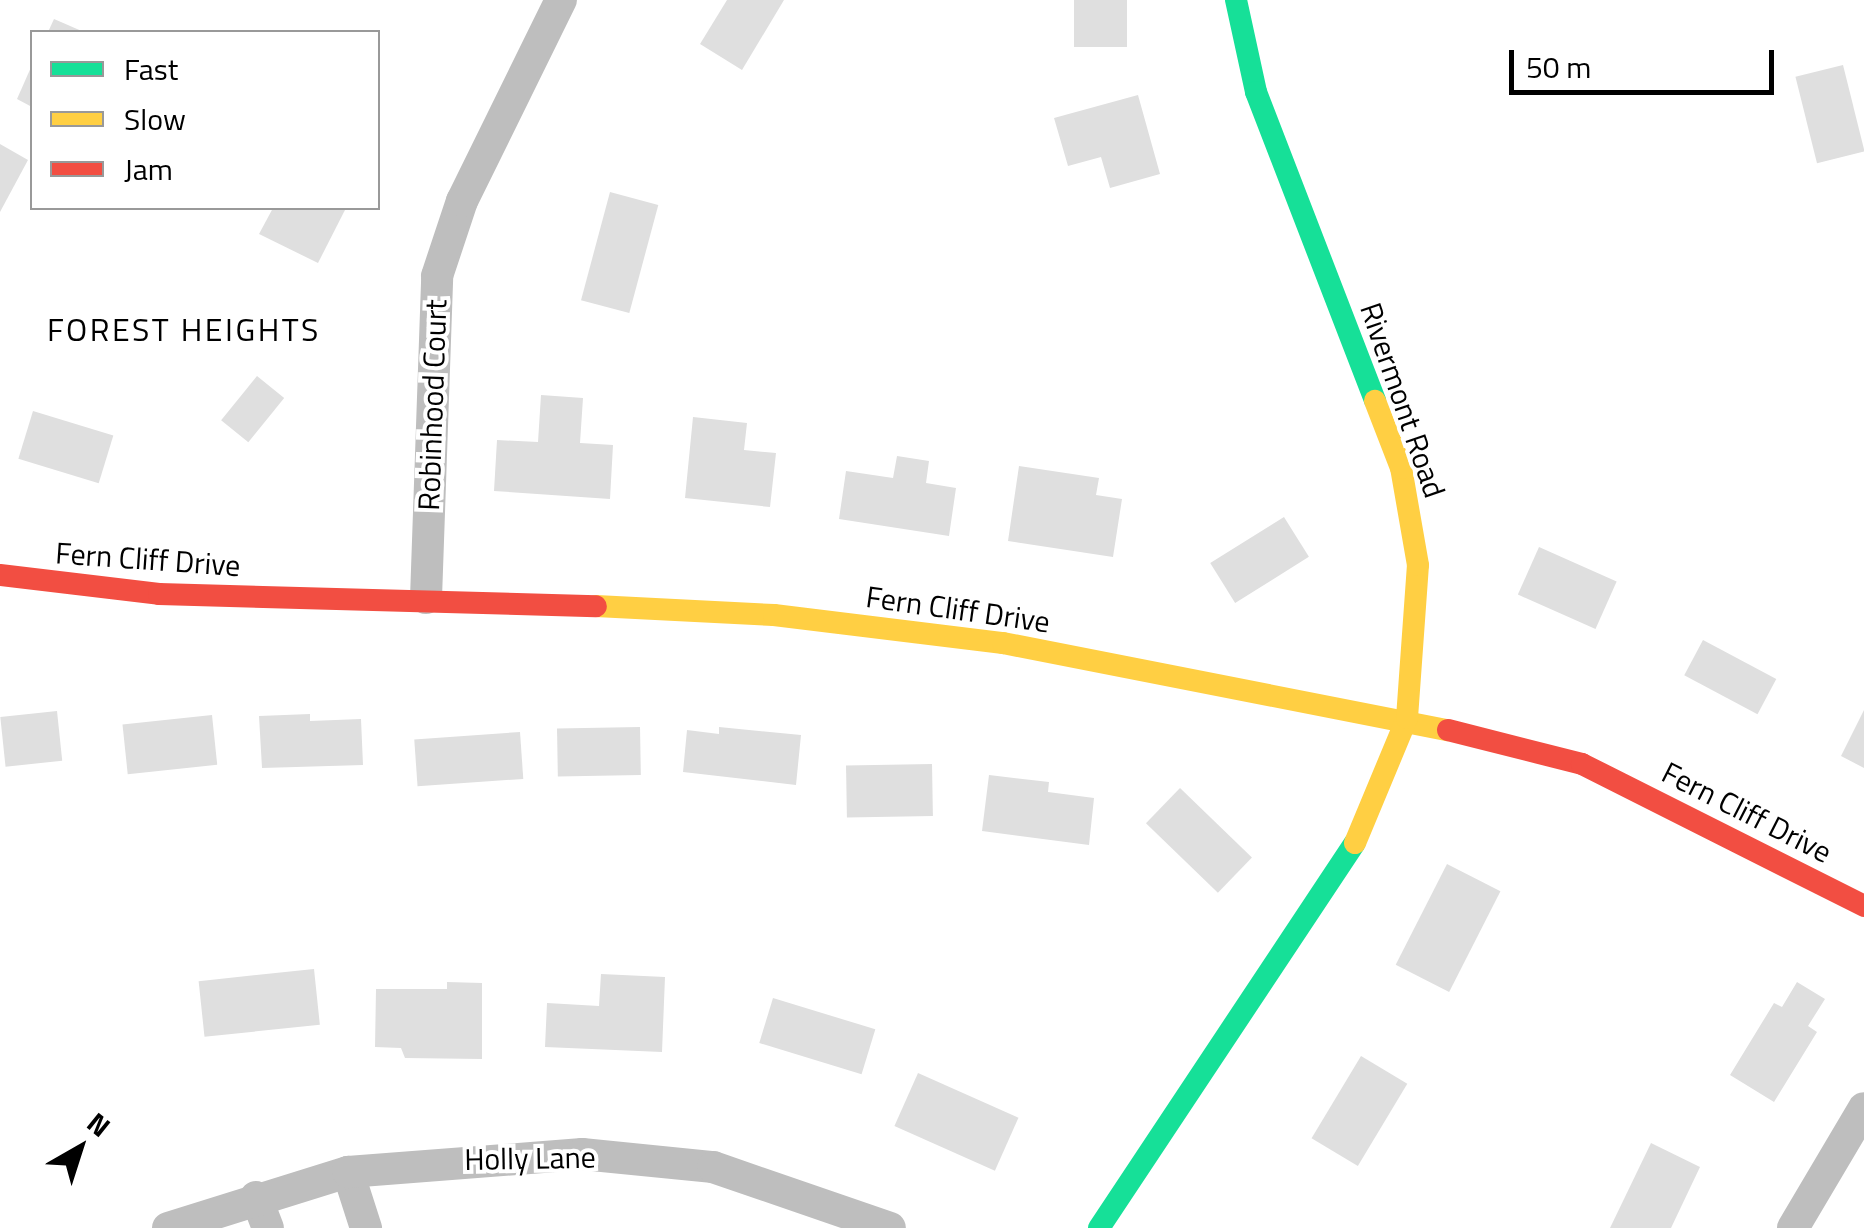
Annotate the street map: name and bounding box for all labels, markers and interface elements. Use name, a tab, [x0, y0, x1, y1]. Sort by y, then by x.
legend	[30, 30, 380, 210]
scale bar	[1514, 30, 1779, 92]
text: 50 m	[1526, 44, 1591, 90]
text: Fast	[124, 46, 178, 92]
text: Slow	[124, 96, 186, 142]
text: Jam	[124, 146, 173, 192]
street label: Rivermont Road	[1353, 298, 1453, 502]
street label: Robinhood Court	[410, 299, 454, 511]
district label: FOREST HEIGHTS	[47, 310, 321, 348]
street label: Fern Cliff Drive	[54, 535, 242, 583]
street label: Fern Cliff Drive	[864, 578, 1052, 640]
street label: Fern Cliff Drive	[1656, 754, 1838, 870]
north arrow	[30, 1098, 130, 1198]
text: N	[78, 1101, 120, 1147]
street label: Holly Lane	[464, 1139, 596, 1177]

